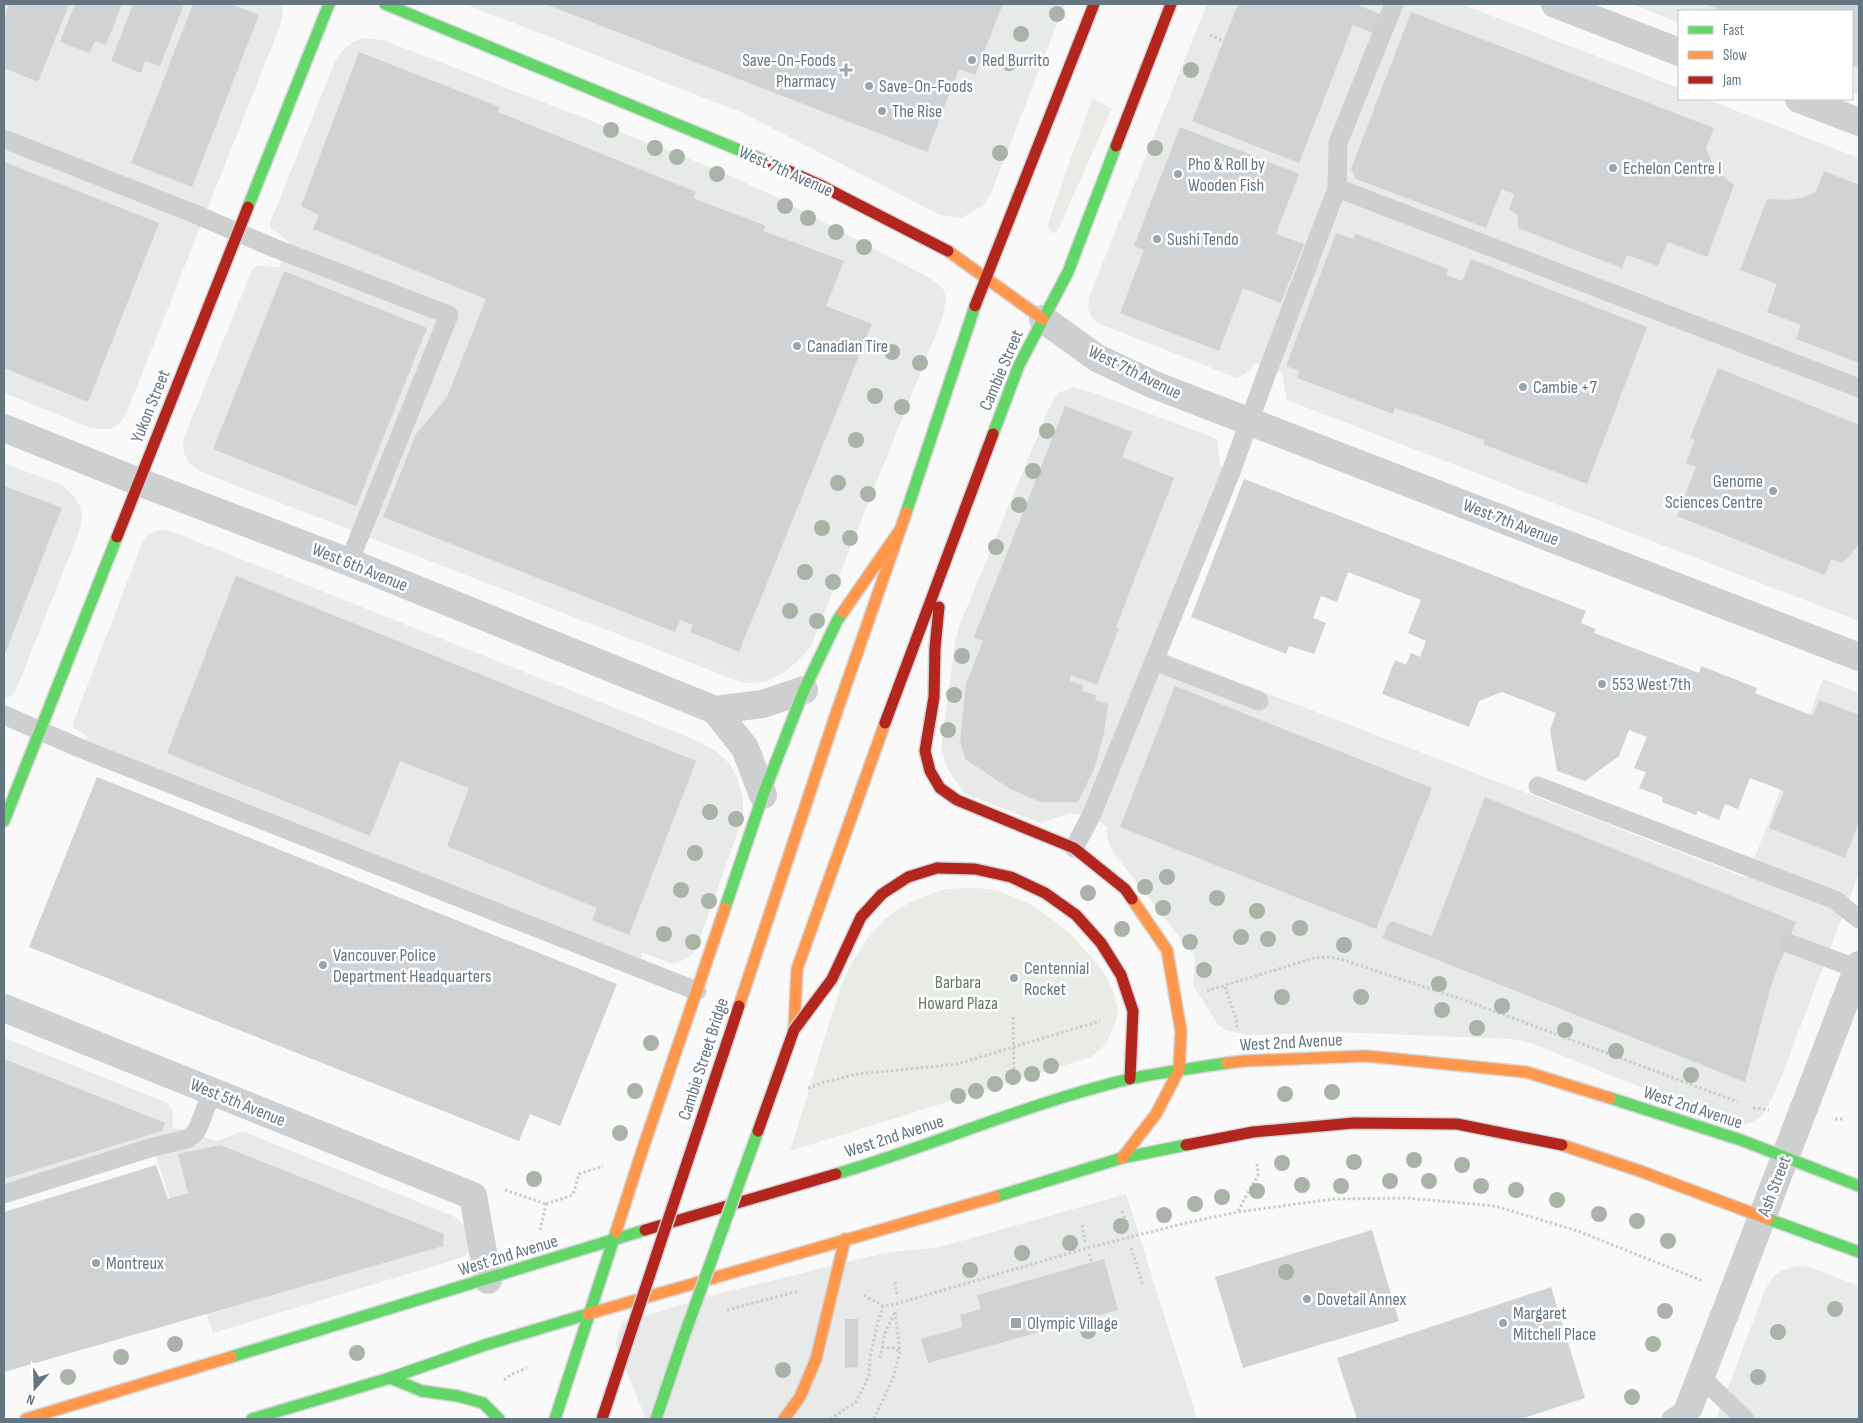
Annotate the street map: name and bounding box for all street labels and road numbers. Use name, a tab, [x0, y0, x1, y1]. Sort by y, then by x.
street label: West 7th Avenue	[735, 141, 836, 202]
street label: Cambie Street	[975, 326, 1028, 414]
street label: West 7th Avenue	[1085, 341, 1185, 404]
street label: Yukon Street	[126, 366, 175, 446]
street label: West 7th Avenue	[1460, 495, 1562, 550]
street label: West 6th Avenue	[309, 539, 411, 596]
street label: Cambie Street Bridge	[674, 995, 733, 1123]
street label: West 2nd Avenue	[1239, 1029, 1343, 1056]
street label: West 5th Avenue	[187, 1074, 288, 1131]
street label: West 2nd Avenue	[1641, 1082, 1745, 1133]
street label: West 2nd Avenue	[842, 1111, 946, 1162]
street label: Ash Street	[1753, 1153, 1796, 1220]
street label: West 2nd Avenue	[456, 1230, 560, 1281]

